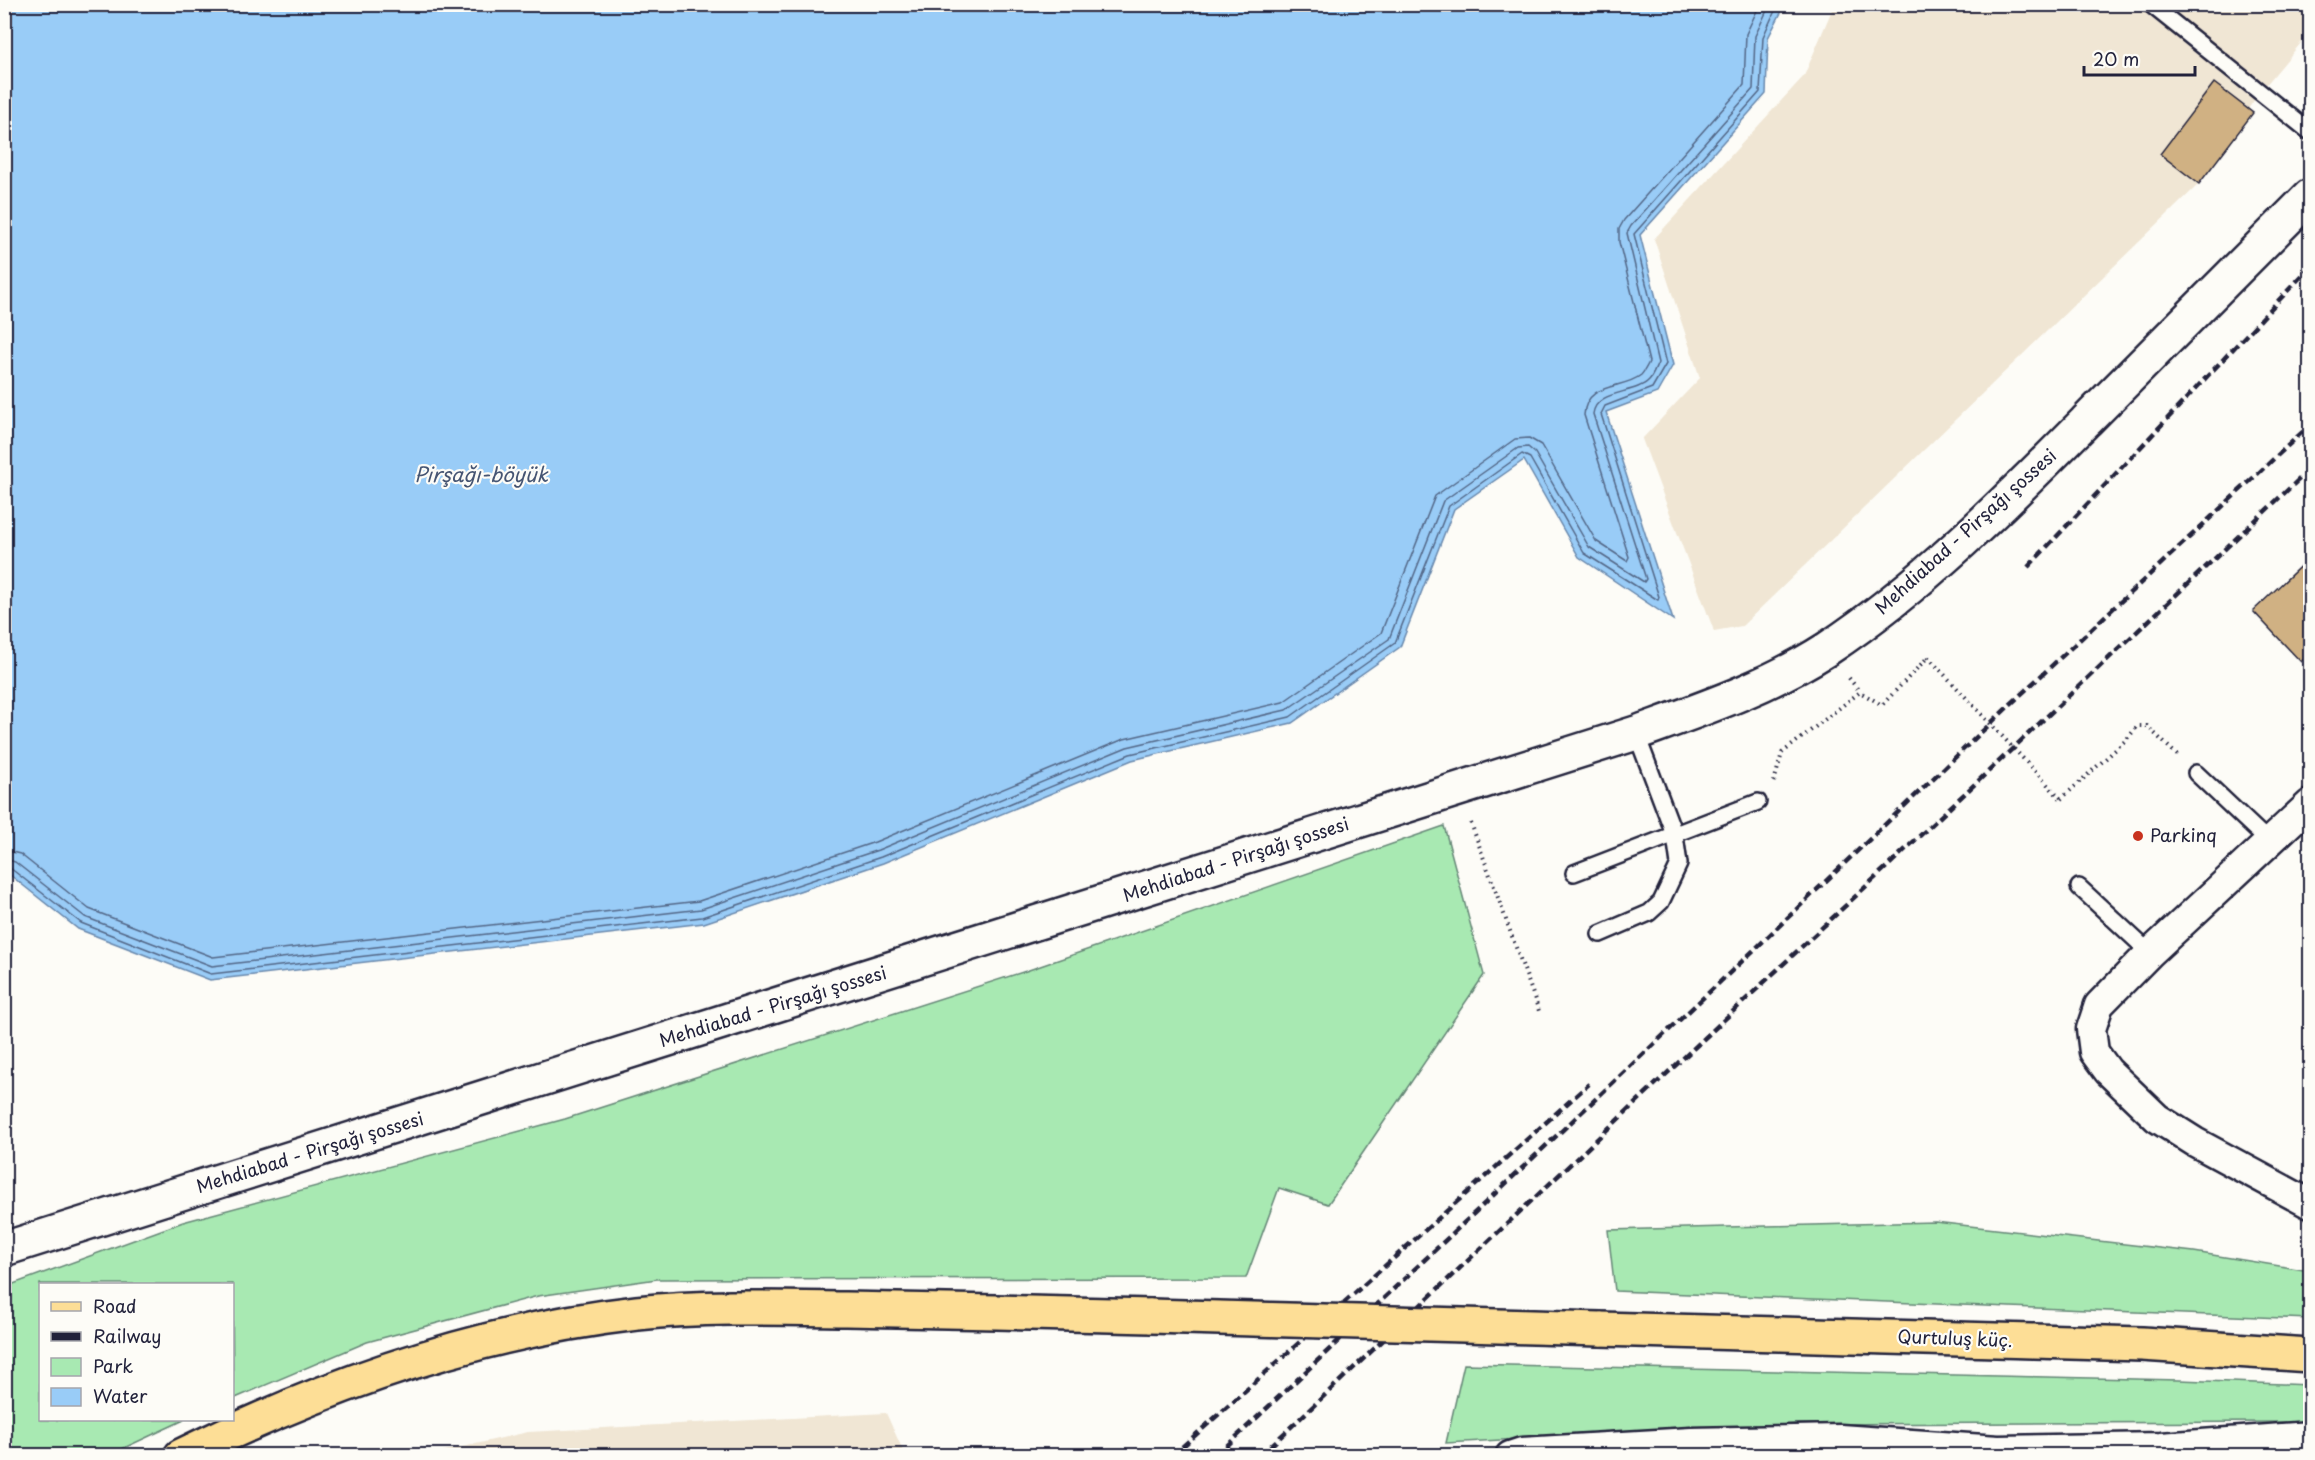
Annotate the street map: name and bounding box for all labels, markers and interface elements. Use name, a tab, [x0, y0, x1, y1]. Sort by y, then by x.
scale bar	[2084, 39, 2195, 77]
text: 20 m	[2093, 45, 2139, 72]
street label: Mehdiabad - Pirşağı şossesi	[1868, 442, 2062, 620]
water label: Pirşağı-böyük	[414, 459, 549, 489]
street label: Mehdiabad - Pirşağı şossesi	[1119, 809, 1352, 908]
place label: Parkinq	[2150, 821, 2217, 848]
marker: Parkinq	[2131, 829, 2145, 843]
street label: Mehdiabad - Pirşağı şossesi	[656, 958, 890, 1053]
street label: Mehdiabad - Pirşağı şossesi	[193, 1104, 427, 1199]
legend	[39, 1283, 234, 1421]
text: Road	[93, 1292, 137, 1319]
text: Railway	[93, 1322, 161, 1349]
street label: Qurtuluş küç.	[1897, 1322, 2013, 1353]
text: Park	[93, 1352, 133, 1379]
text: Water	[93, 1382, 148, 1409]

